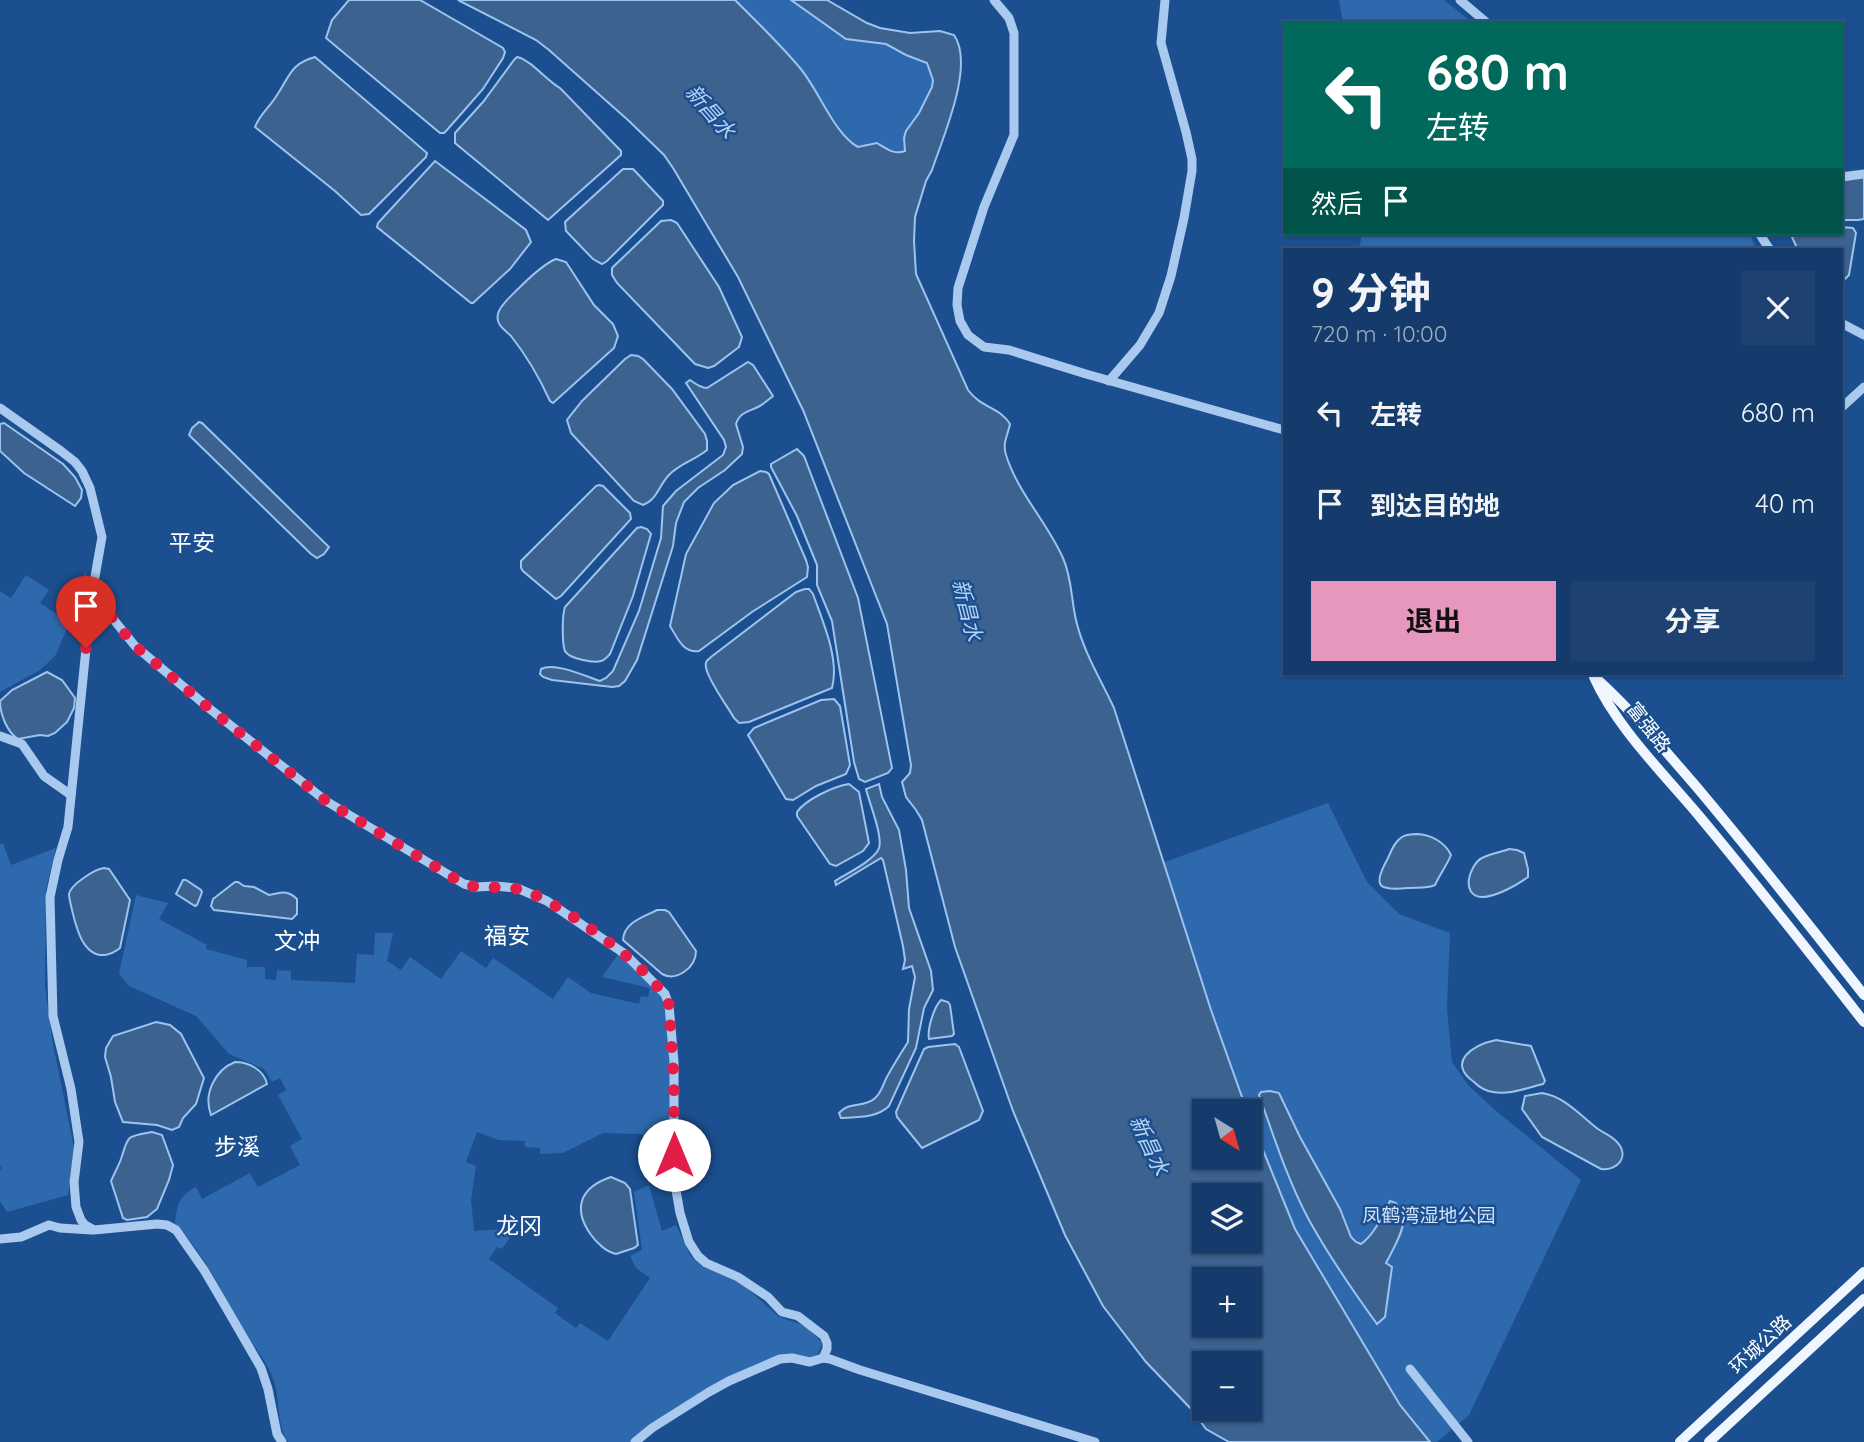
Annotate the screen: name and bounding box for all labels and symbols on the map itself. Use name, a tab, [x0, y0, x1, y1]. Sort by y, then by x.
water label: 新昌水	[681, 79, 742, 144]
district label: 平安	[169, 528, 215, 557]
pin	[56, 576, 116, 648]
water label: 新昌水	[948, 576, 988, 645]
street label: 富强路	[1622, 697, 1676, 757]
district label: 福安	[484, 921, 530, 950]
district label: 文冲	[274, 926, 320, 955]
north arrow	[1192, 1099, 1262, 1169]
water label: 新昌水	[1125, 1111, 1176, 1180]
position arrow	[637, 1118, 711, 1192]
district label: 步溪	[214, 1132, 260, 1161]
park label: 凤鹤湾湿地公园	[1362, 1203, 1496, 1227]
district label: 龙冈	[496, 1211, 542, 1240]
street label: 环城公路	[1724, 1309, 1796, 1379]

